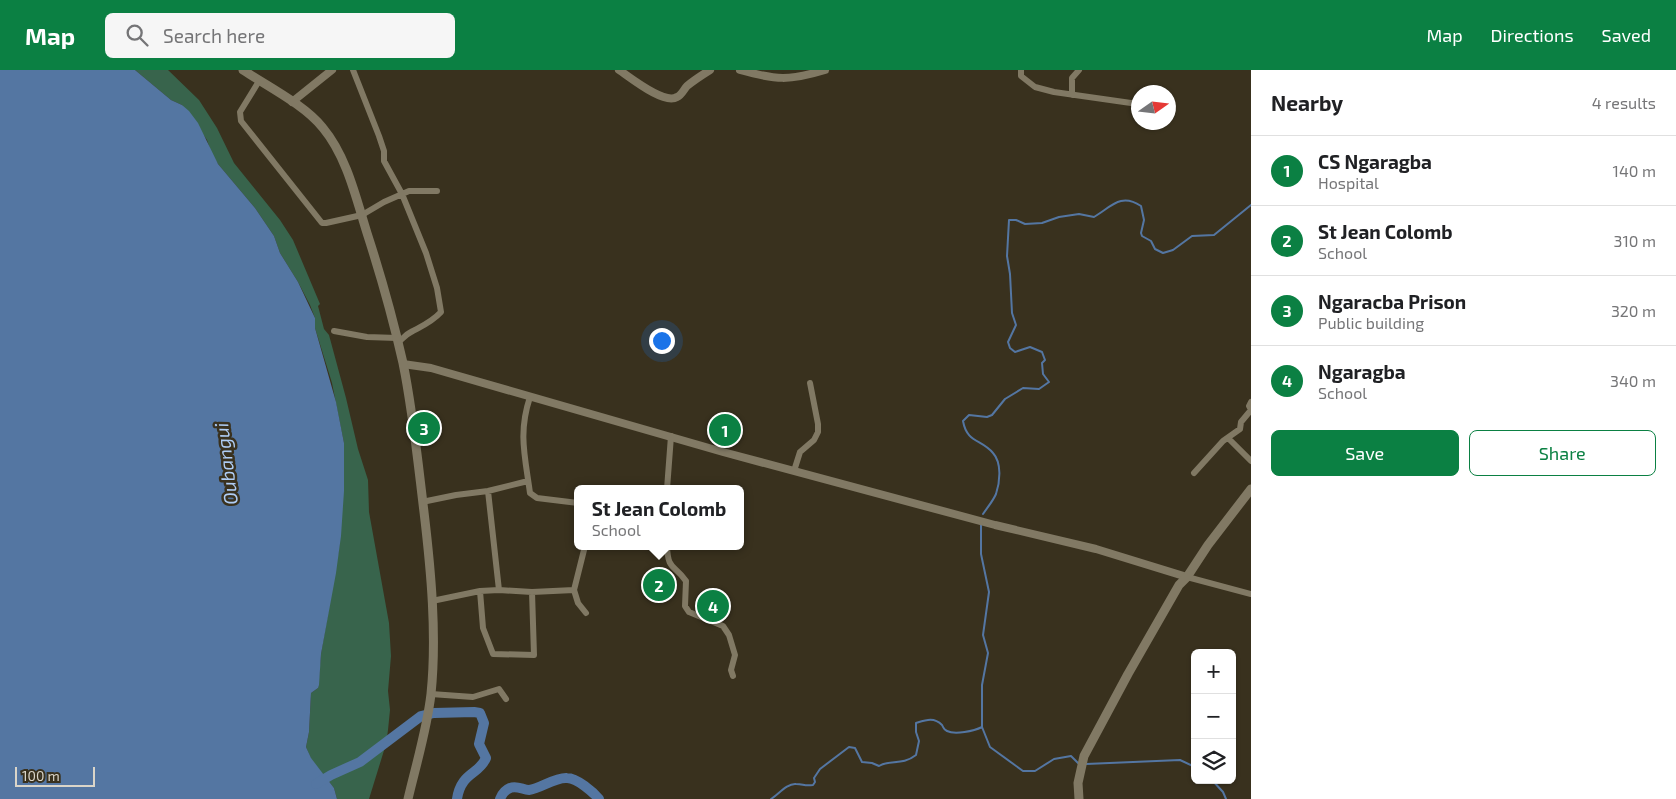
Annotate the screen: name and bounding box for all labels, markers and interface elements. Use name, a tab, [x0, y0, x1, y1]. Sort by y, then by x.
search box	[105, 13, 455, 58]
text: Map	[25, 21, 75, 50]
icon: search	[123, 21, 151, 49]
text: Search here	[163, 24, 265, 47]
text: Map	[1426, 24, 1463, 46]
text: Directions	[1491, 24, 1574, 46]
text: Saved	[1602, 24, 1651, 46]
north arrow	[1131, 85, 1176, 130]
text: Nearby	[1271, 90, 1343, 115]
text: 4 results	[1592, 93, 1656, 112]
text: CS Ngaragba	[1318, 150, 1432, 173]
text: 1	[1284, 161, 1290, 180]
text: 140 m	[1613, 161, 1656, 180]
text: Hospital	[1318, 173, 1379, 192]
text: St Jean Colomb	[1318, 220, 1453, 243]
text: 2	[1282, 231, 1292, 250]
text: 310 m	[1614, 231, 1656, 250]
text: School	[1318, 243, 1367, 262]
text: Ngaracba Prison	[1318, 290, 1466, 313]
text: 3	[1282, 301, 1292, 320]
text: 320 m	[1611, 301, 1656, 320]
text: Public building	[1318, 313, 1424, 332]
your location	[649, 328, 675, 354]
text: Ngaragba	[1318, 360, 1406, 383]
text: 4	[1282, 371, 1292, 390]
text: 340 m	[1610, 371, 1656, 390]
text: School	[1318, 383, 1367, 402]
pin: 3	[408, 409, 440, 447]
pin: 1	[709, 411, 741, 449]
water label: Oubangui	[209, 421, 242, 506]
button: Save	[1271, 430, 1459, 476]
button: Share	[1469, 430, 1656, 476]
popup	[574, 485, 744, 550]
text: St Jean Colomb	[592, 497, 726, 520]
text: School	[592, 520, 641, 539]
pin: 2	[643, 566, 675, 604]
pin: 4	[697, 587, 729, 625]
map controls	[1191, 649, 1236, 784]
button: +	[1191, 649, 1236, 694]
button: −	[1191, 694, 1236, 739]
button: layers	[1191, 739, 1236, 784]
scale bar	[15, 764, 95, 787]
text: 100 m	[22, 767, 60, 784]

